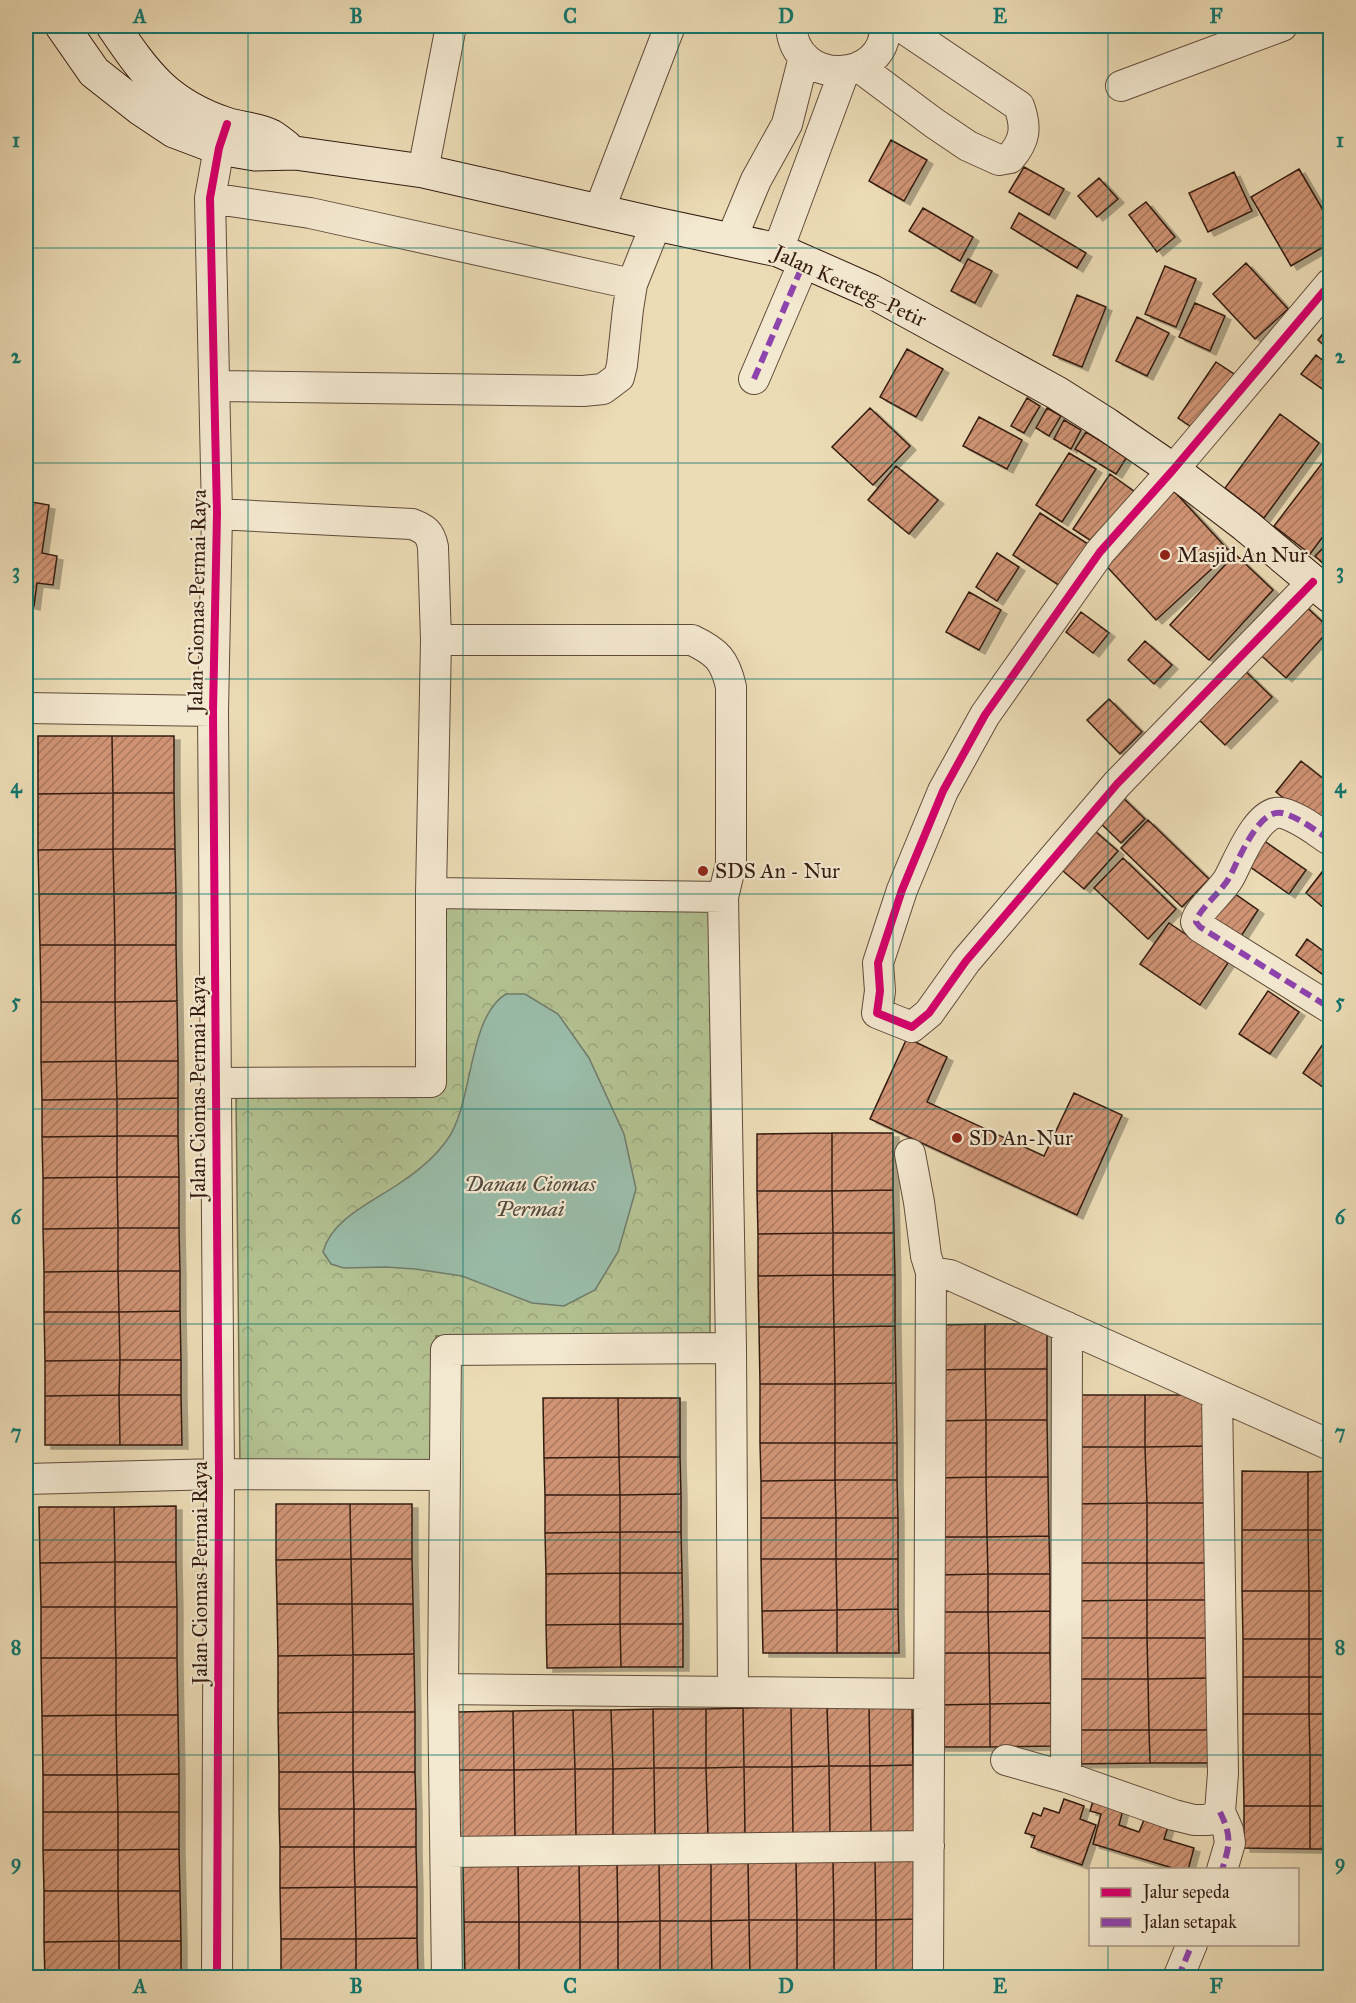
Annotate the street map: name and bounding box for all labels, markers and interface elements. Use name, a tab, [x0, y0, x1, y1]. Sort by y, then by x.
text: A	[131, 4, 147, 28]
text: B	[349, 4, 363, 28]
text: C	[563, 4, 577, 28]
text: D	[778, 4, 794, 28]
text: E	[993, 4, 1008, 28]
text: F	[1209, 4, 1223, 28]
text: 1	[12, 128, 20, 152]
text: 1	[1336, 128, 1344, 152]
street label: Jalan Kereteg–Petir	[768, 238, 931, 333]
text: 2	[11, 344, 22, 368]
text: 2	[1335, 344, 1346, 368]
street label: Jalan Ciomas Permai Raya	[182, 489, 212, 715]
place label: Masjid An Nur	[1177, 542, 1308, 568]
marker: Masjid An Nur	[1158, 548, 1172, 562]
text: 3	[12, 559, 20, 584]
text: 3	[1336, 559, 1344, 584]
text: 4	[10, 774, 22, 799]
text: 4	[1334, 774, 1346, 799]
place label: SDS An - Nur	[715, 858, 840, 884]
marker: SDS An - Nur	[696, 864, 710, 878]
street label: Jalan Ciomas Permai Raya	[185, 976, 211, 1202]
text: 5	[11, 989, 21, 1013]
text: 5	[1335, 989, 1345, 1013]
place label: SD An-Nur	[969, 1125, 1073, 1151]
marker: SD An-Nur	[950, 1131, 964, 1145]
water label: Danau Ciomas Permai	[464, 1170, 596, 1222]
text: 6	[11, 1205, 23, 1229]
text: 6	[1335, 1205, 1347, 1229]
text: 7	[11, 1420, 22, 1444]
text: 7	[1335, 1420, 1346, 1444]
street label: Jalan Ciomas Permai Raya	[187, 1461, 213, 1687]
text: 8	[11, 1635, 21, 1659]
text: 8	[1335, 1635, 1345, 1659]
text: 9	[11, 1850, 21, 1875]
text: 9	[1335, 1850, 1345, 1875]
legend	[1089, 1868, 1299, 1946]
text: Jalur sepeda	[1141, 1881, 1230, 1904]
text: Jalan setapak	[1141, 1911, 1237, 1934]
text: A	[131, 1974, 147, 1998]
text: B	[349, 1974, 363, 1998]
text: C	[563, 1974, 577, 1998]
text: D	[778, 1974, 794, 1998]
text: E	[993, 1974, 1008, 1998]
text: F	[1209, 1974, 1223, 1998]

